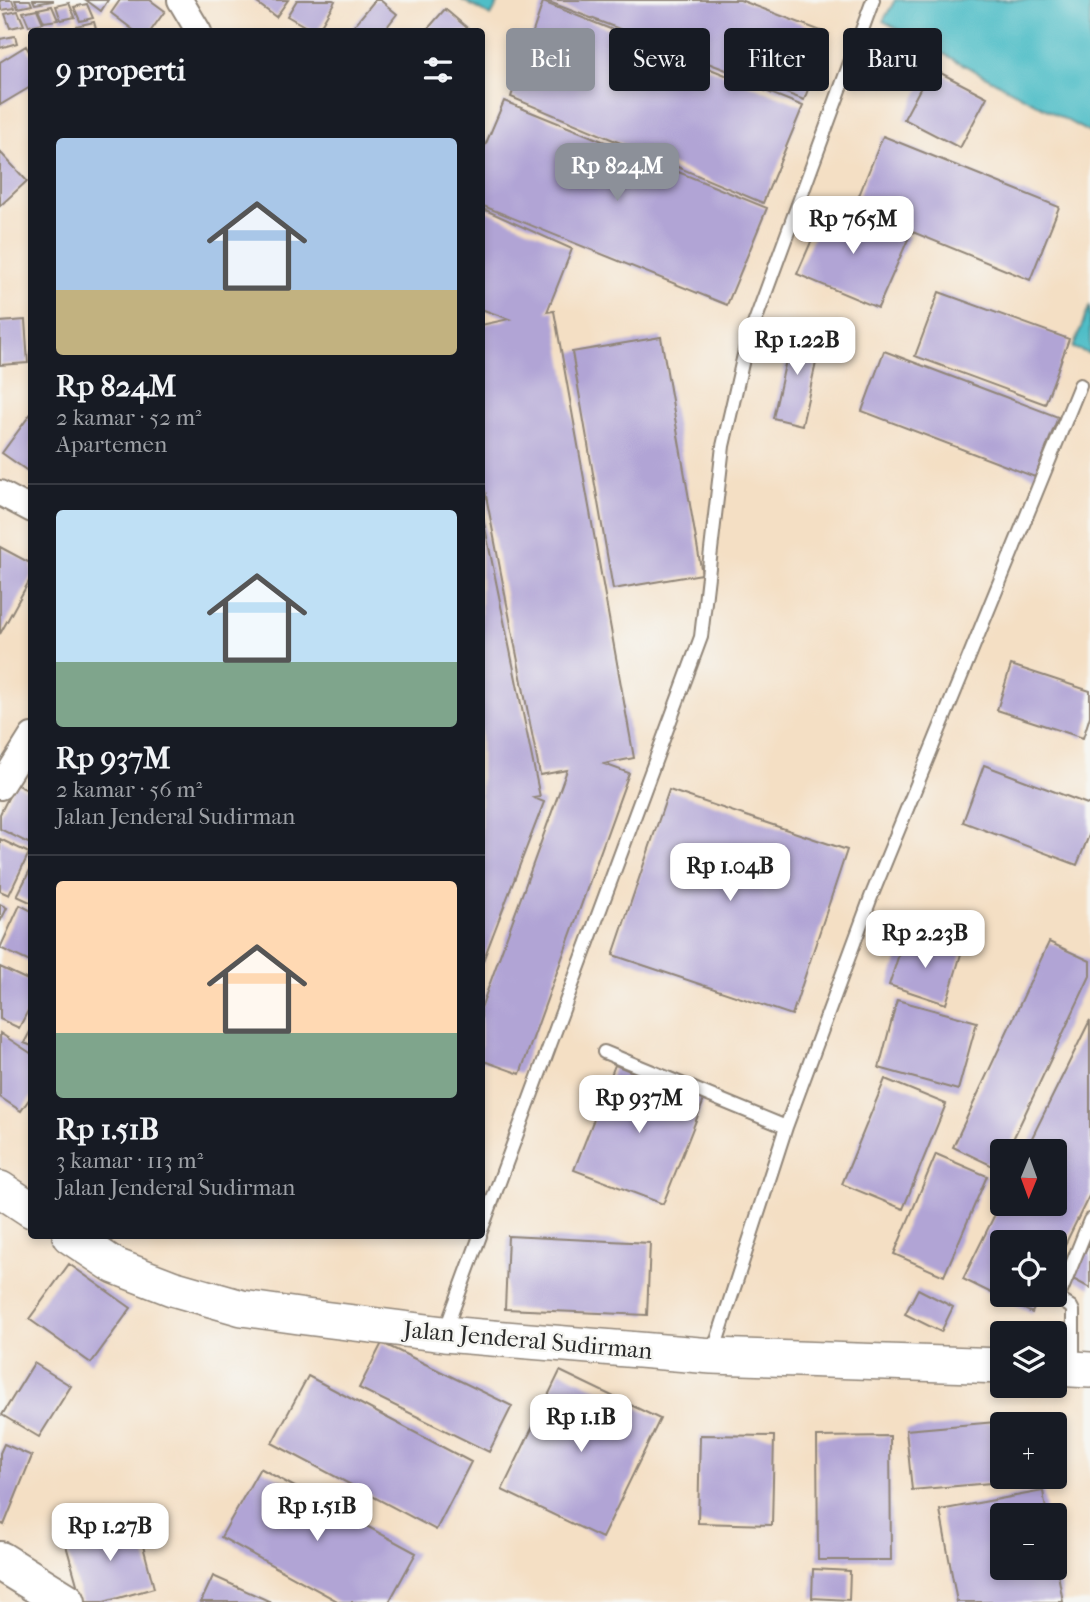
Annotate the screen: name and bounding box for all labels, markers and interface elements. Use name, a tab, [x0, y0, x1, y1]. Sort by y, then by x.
chip: Beli	[506, 28, 595, 91]
chip: Sewa	[609, 28, 710, 91]
chip: Filter	[724, 28, 829, 91]
chip: Baru	[843, 28, 942, 91]
icon: filters	[419, 51, 457, 89]
text: 9 properti	[56, 53, 186, 88]
pin: Rp 824M	[552, 144, 682, 203]
text: Rp 824M	[571, 152, 663, 179]
icon: home	[194, 183, 320, 309]
pin: Rp 765M	[788, 196, 918, 256]
text: Rp 765M	[809, 205, 897, 232]
pin: Rp 1.22B	[725, 318, 869, 377]
text: Rp 1.22B	[754, 326, 840, 353]
text: Rp 824M	[56, 369, 176, 404]
text: 2 kamar · 52 m²	[56, 404, 202, 431]
text: Apartemen	[56, 431, 167, 458]
icon: home	[194, 555, 320, 681]
text: Rp 937M	[56, 741, 170, 776]
text: 2 kamar · 56 m²	[56, 776, 202, 803]
text: Jalan Jenderal Sudirman	[56, 803, 295, 830]
pin: Rp 1.04B	[658, 844, 802, 903]
text: Rp 1.04B	[686, 852, 774, 879]
pin: Rp 2.23B	[853, 911, 997, 970]
text: Rp 2.23B	[882, 919, 968, 946]
icon: home	[194, 926, 320, 1052]
pin: Rp 937M	[574, 1076, 704, 1135]
text: Rp 937M	[595, 1084, 683, 1111]
text: Rp 1.51B	[56, 1112, 159, 1147]
north arrow	[990, 1139, 1068, 1216]
map controls	[990, 1139, 1067, 1580]
text: 3 kamar · 113 m²	[56, 1147, 203, 1174]
text: Jalan Jenderal Sudirman	[56, 1174, 295, 1201]
button: locate	[990, 1230, 1067, 1307]
street label: Jalan Jenderal Sudirman	[400, 1315, 654, 1365]
button: layers	[990, 1321, 1067, 1398]
pin: Rp 1.1B	[516, 1394, 646, 1454]
text: Rp 1.1B	[546, 1403, 616, 1430]
button: +	[990, 1412, 1067, 1489]
pin: Rp 1.51B	[245, 1484, 389, 1543]
text: Rp 1.51B	[278, 1492, 356, 1519]
button: −	[990, 1503, 1067, 1580]
pin: Rp 1.27B	[38, 1504, 182, 1563]
text: Rp 1.27B	[68, 1512, 152, 1539]

